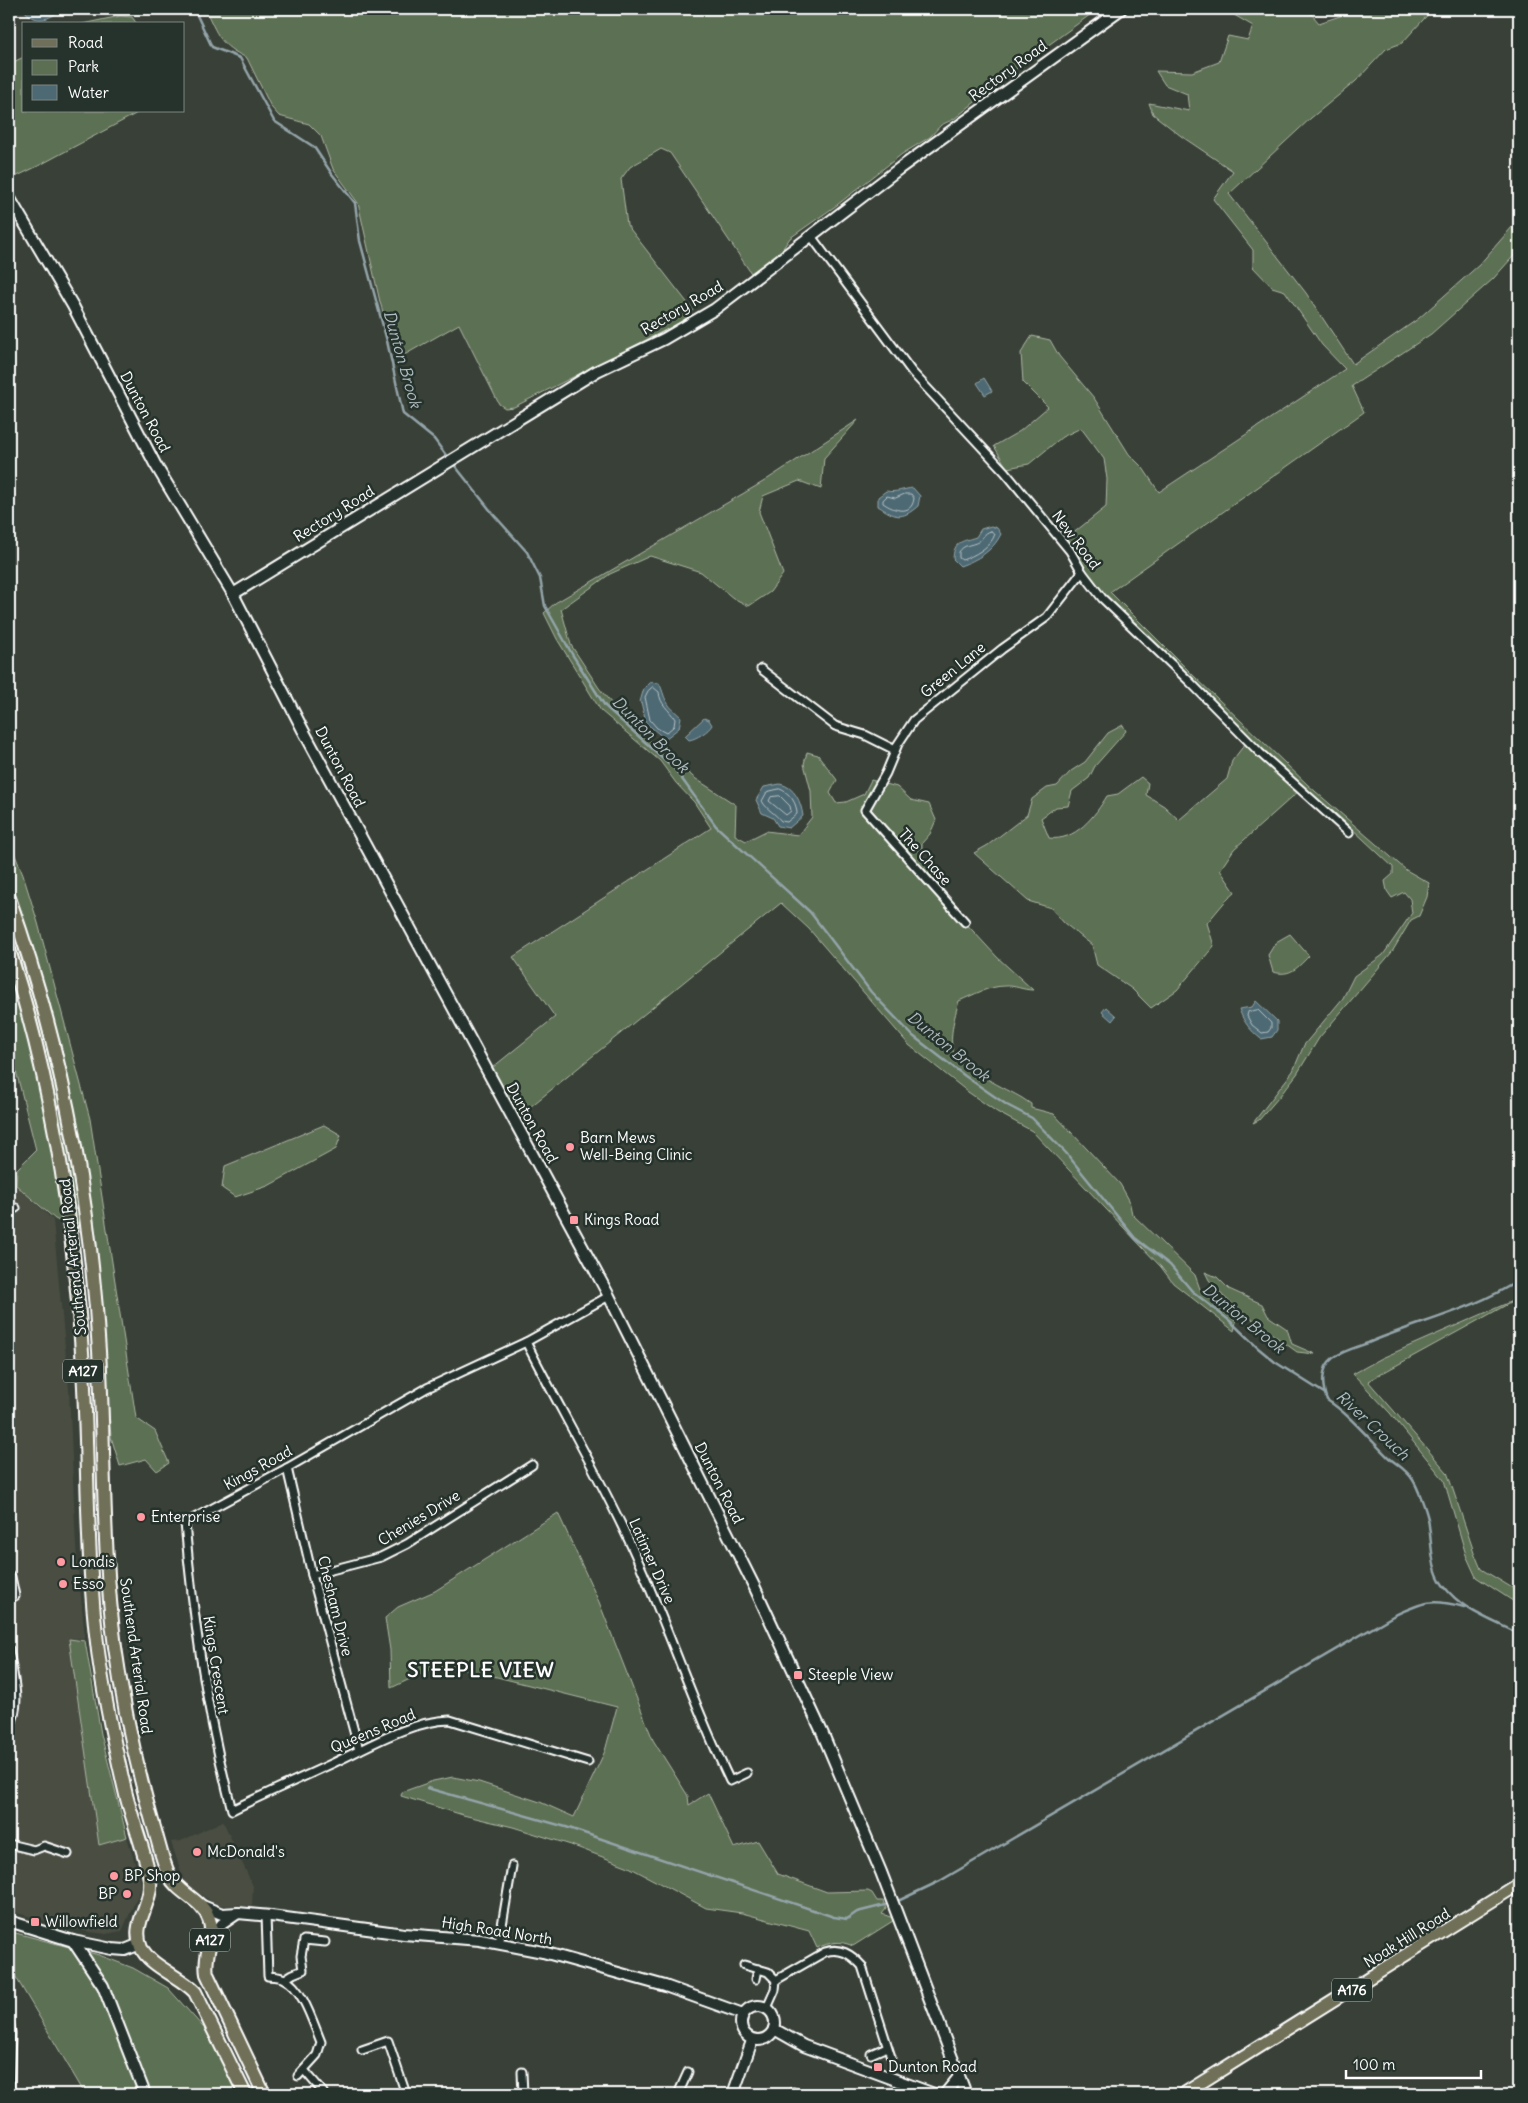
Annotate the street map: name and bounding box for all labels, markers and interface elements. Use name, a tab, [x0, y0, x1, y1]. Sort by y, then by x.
legend	[22, 22, 185, 112]
text: Road	[68, 33, 103, 52]
street label: Rectory Road	[965, 36, 1051, 105]
text: Park	[68, 57, 99, 76]
text: Water	[68, 83, 109, 102]
street label: Rectory Road	[637, 276, 726, 339]
water label: Dunton Brook	[380, 308, 427, 412]
street label: Dunton Road	[116, 368, 175, 456]
street label: Rectory Road	[290, 481, 378, 546]
street label: New Road	[1048, 506, 1105, 573]
street label: Green Lane	[916, 638, 989, 702]
water label: Dunton Brook	[608, 691, 695, 778]
street label: Dunton Road	[311, 723, 370, 811]
street label: The Chase	[895, 824, 956, 889]
water label: Dunton Brook	[904, 1007, 996, 1086]
street label: Dunton Road	[503, 1079, 562, 1166]
place label: Barn Mews Well-Being Clinic	[580, 1128, 693, 1164]
marker: Barn Mews Well-Being Clinic	[564, 1141, 576, 1153]
street label: Southend Arterial Road	[55, 1178, 90, 1336]
place label: Kings Road	[584, 1210, 659, 1229]
marker: Kings Road	[568, 1214, 580, 1226]
water label: Dunton Brook	[1199, 1279, 1291, 1358]
road number: A127	[63, 1360, 103, 1382]
water label: River Crouch	[1332, 1386, 1414, 1465]
street label: Dunton Road	[691, 1439, 748, 1527]
street label: Kings Road	[220, 1441, 295, 1494]
street label: Chenies Drive	[374, 1486, 463, 1550]
place label: Enterprise	[151, 1507, 220, 1526]
marker: Enterprise	[135, 1511, 147, 1523]
street label: Latimer Drive	[625, 1515, 680, 1606]
place label: Londis	[71, 1552, 115, 1571]
street label: Chesham Drive	[314, 1554, 357, 1658]
marker: Londis	[55, 1556, 67, 1568]
place label: Esso	[73, 1574, 104, 1593]
street label: Southend Arterial Road	[116, 1577, 157, 1735]
marker: Esso	[57, 1578, 69, 1590]
street label: Kings Crescent	[199, 1614, 234, 1716]
district label: STEEPLE VIEW	[407, 1657, 555, 1682]
place label: Steeple View	[808, 1665, 894, 1684]
marker: Steeple View	[792, 1669, 804, 1681]
street label: Queens Road	[327, 1704, 418, 1757]
place label: McDonald's	[207, 1842, 285, 1861]
marker: McDonald's	[191, 1846, 203, 1858]
place label: BP Shop	[124, 1866, 180, 1885]
marker: BP Shop	[108, 1870, 120, 1882]
place label: BP	[98, 1884, 117, 1903]
marker: BP	[121, 1888, 133, 1900]
street label: Noak Hill Road	[1360, 1903, 1453, 1972]
place label: Willowfield	[45, 1912, 118, 1931]
street label: High Road North	[440, 1912, 554, 1949]
marker: Willowfield	[29, 1916, 41, 1928]
road number: A127	[190, 1928, 230, 1952]
road number: A176	[1332, 1978, 1372, 2002]
scale bar	[1346, 2048, 1480, 2080]
text: 100 m	[1353, 2055, 1395, 2074]
place label: Dunton Road	[888, 2057, 977, 2076]
marker: Dunton Road	[872, 2061, 884, 2073]

